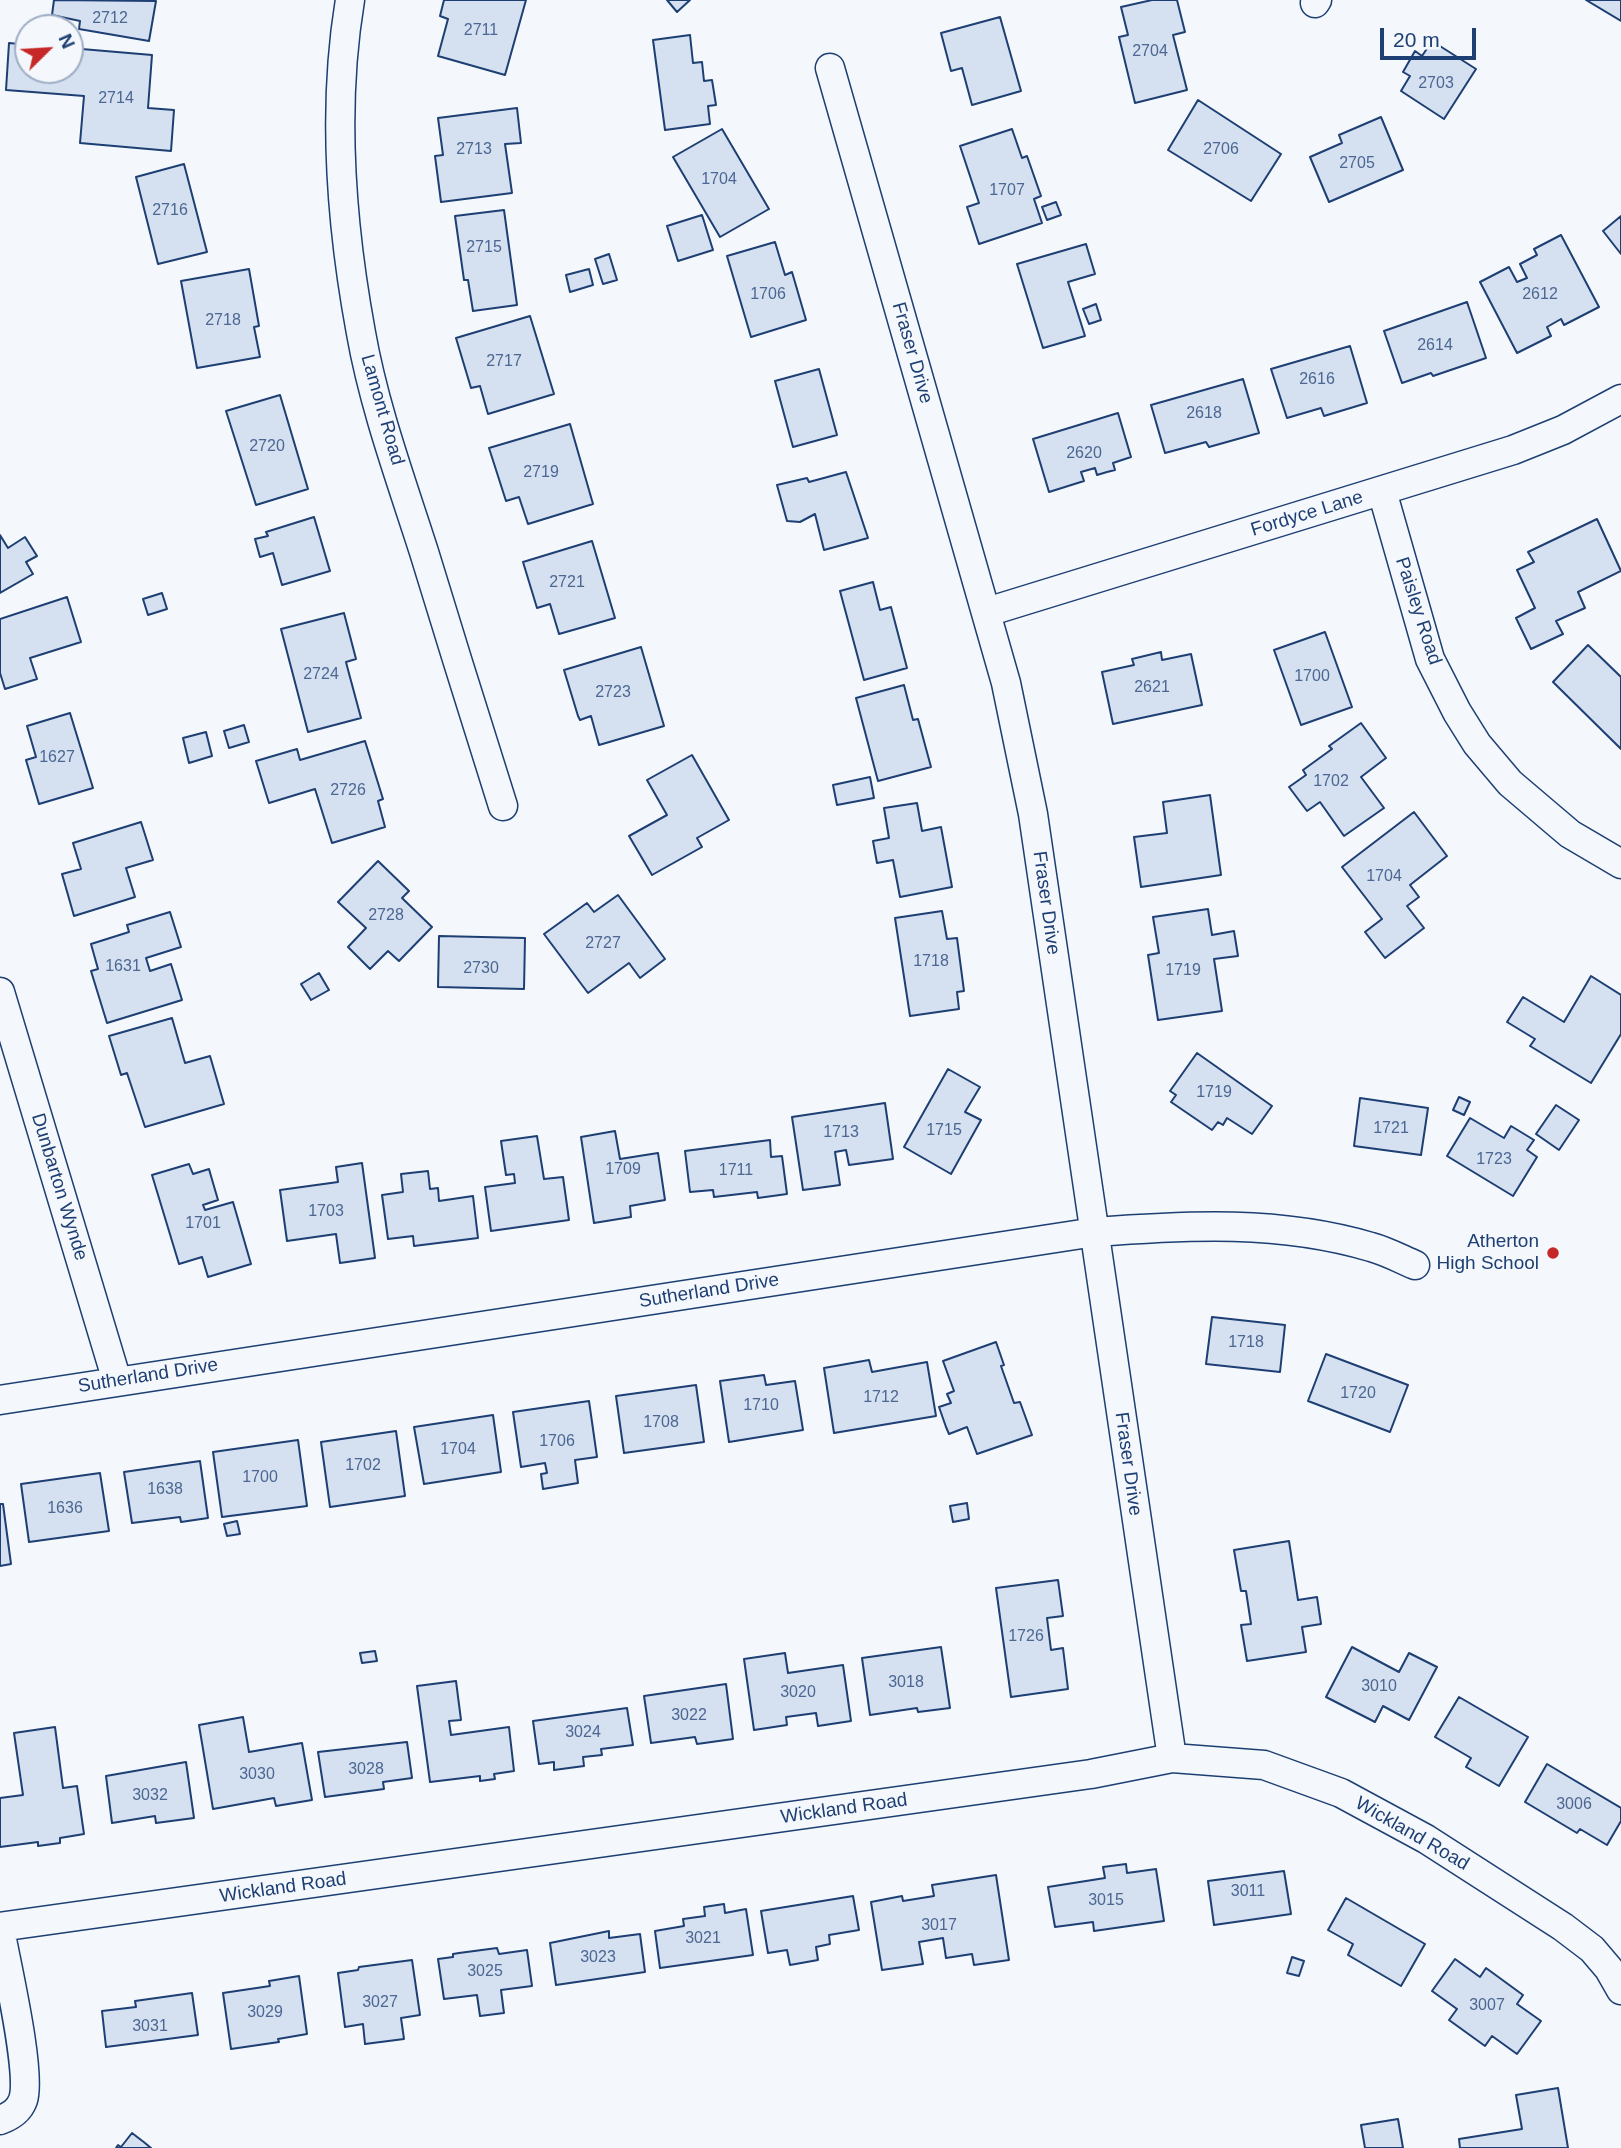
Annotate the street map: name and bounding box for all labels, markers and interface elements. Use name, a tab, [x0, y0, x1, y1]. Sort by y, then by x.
house number: 2712	[92, 9, 128, 29]
north arrow	[14, 14, 84, 84]
scale bar	[1383, 14, 1479, 58]
house number: 2711	[464, 21, 498, 41]
text: 20 m	[1393, 28, 1440, 51]
text: N	[54, 31, 79, 52]
house number: 2704	[1132, 42, 1168, 62]
house number: 2703	[1418, 74, 1454, 94]
house number: 2714	[98, 89, 134, 109]
house number: 2713	[456, 140, 492, 160]
house number: 2706	[1203, 140, 1239, 160]
house number: 2705	[1339, 154, 1375, 174]
house number: 1704	[701, 170, 737, 190]
house number: 1707	[989, 181, 1025, 201]
house number: 2716	[152, 201, 188, 221]
house number: 2715	[466, 238, 502, 258]
house number: 1706	[750, 285, 786, 305]
house number: 2612	[1522, 285, 1558, 305]
street label: Fraser Drive	[887, 300, 937, 406]
house number: 2718	[205, 311, 241, 331]
house number: 2614	[1417, 336, 1453, 356]
street label: Lamont Road	[355, 352, 409, 468]
house number: 2717	[486, 352, 522, 372]
house number: 2616	[1299, 370, 1335, 390]
house number: 2618	[1186, 404, 1222, 424]
house number: 2720	[249, 437, 285, 457]
house number: 2620	[1066, 444, 1102, 464]
house number: 2719	[523, 463, 559, 483]
street label: Fordyce Lane	[1248, 486, 1366, 542]
street label: Paisley Road	[1390, 554, 1446, 668]
house number: 2721	[549, 573, 585, 593]
house number: 2724	[303, 665, 339, 685]
house number: 1700	[1294, 667, 1330, 687]
house number: 2621	[1134, 678, 1170, 698]
house number: 2723	[595, 683, 631, 703]
house number: 1627	[39, 748, 75, 768]
house number: 1702	[1313, 772, 1349, 792]
house number: 2726	[330, 781, 366, 801]
street label: Fraser Drive	[1027, 850, 1065, 956]
house number: 1704	[1366, 867, 1402, 887]
house number: 2728	[368, 906, 404, 926]
house number: 2727	[585, 934, 621, 954]
house number: 1718	[913, 952, 949, 972]
house number: 1631	[105, 957, 141, 977]
house number: 2730	[463, 959, 499, 979]
house number: 1719	[1165, 961, 1201, 981]
house number: 1719	[1196, 1083, 1232, 1103]
street label: Dunbarton Wynde	[26, 1111, 92, 1263]
house number: 1721	[1373, 1119, 1409, 1139]
house number: 1715	[926, 1121, 962, 1141]
house number: 1713	[823, 1123, 859, 1143]
house number: 1723	[1476, 1150, 1512, 1170]
house number: 1709	[605, 1160, 641, 1180]
house number: 1711	[719, 1161, 753, 1181]
house number: 1703	[308, 1202, 344, 1222]
house number: 1701	[185, 1214, 221, 1234]
place label: Atherton High School	[1437, 1231, 1539, 1275]
marker: Atherton High School	[1545, 1245, 1561, 1261]
street label: Sutherland Drive	[637, 1269, 781, 1313]
house number: 1718	[1228, 1333, 1264, 1353]
street label: Sutherland Drive	[76, 1354, 220, 1398]
house number: 1720	[1340, 1384, 1376, 1404]
house number: 1712	[863, 1388, 899, 1408]
house number: 1710	[743, 1396, 779, 1416]
street label: Fraser Drive	[1109, 1411, 1147, 1517]
house number: 1708	[643, 1413, 679, 1433]
house number: 1706	[539, 1432, 575, 1452]
house number: 1704	[440, 1440, 476, 1460]
house number: 1702	[345, 1456, 381, 1476]
house number: 1700	[242, 1468, 278, 1488]
house number: 1638	[147, 1480, 183, 1500]
house number: 1636	[47, 1499, 83, 1519]
house number: 1726	[1008, 1627, 1044, 1647]
house number: 3018	[888, 1673, 924, 1693]
house number: 3010	[1361, 1677, 1397, 1697]
house number: 3020	[780, 1683, 816, 1703]
house number: 3022	[671, 1706, 707, 1726]
house number: 3024	[565, 1723, 601, 1743]
house number: 3028	[348, 1760, 384, 1780]
house number: 3030	[239, 1765, 275, 1785]
house number: 3032	[132, 1786, 168, 1806]
street label: Wickland Road	[779, 1789, 909, 1829]
street label: Wickland Road	[1351, 1792, 1473, 1876]
house number: 3006	[1556, 1795, 1592, 1815]
street label: Wickland Road	[218, 1868, 348, 1908]
house number: 3011	[1231, 1882, 1265, 1902]
house number: 3015	[1088, 1891, 1124, 1911]
house number: 3017	[921, 1916, 957, 1936]
house number: 3021	[685, 1929, 721, 1949]
house number: 3023	[580, 1948, 616, 1968]
house number: 3025	[467, 1962, 503, 1982]
house number: 3027	[362, 1993, 398, 2013]
house number: 3007	[1469, 1996, 1505, 2016]
house number: 3029	[247, 2003, 283, 2023]
house number: 3031	[132, 2017, 168, 2037]

